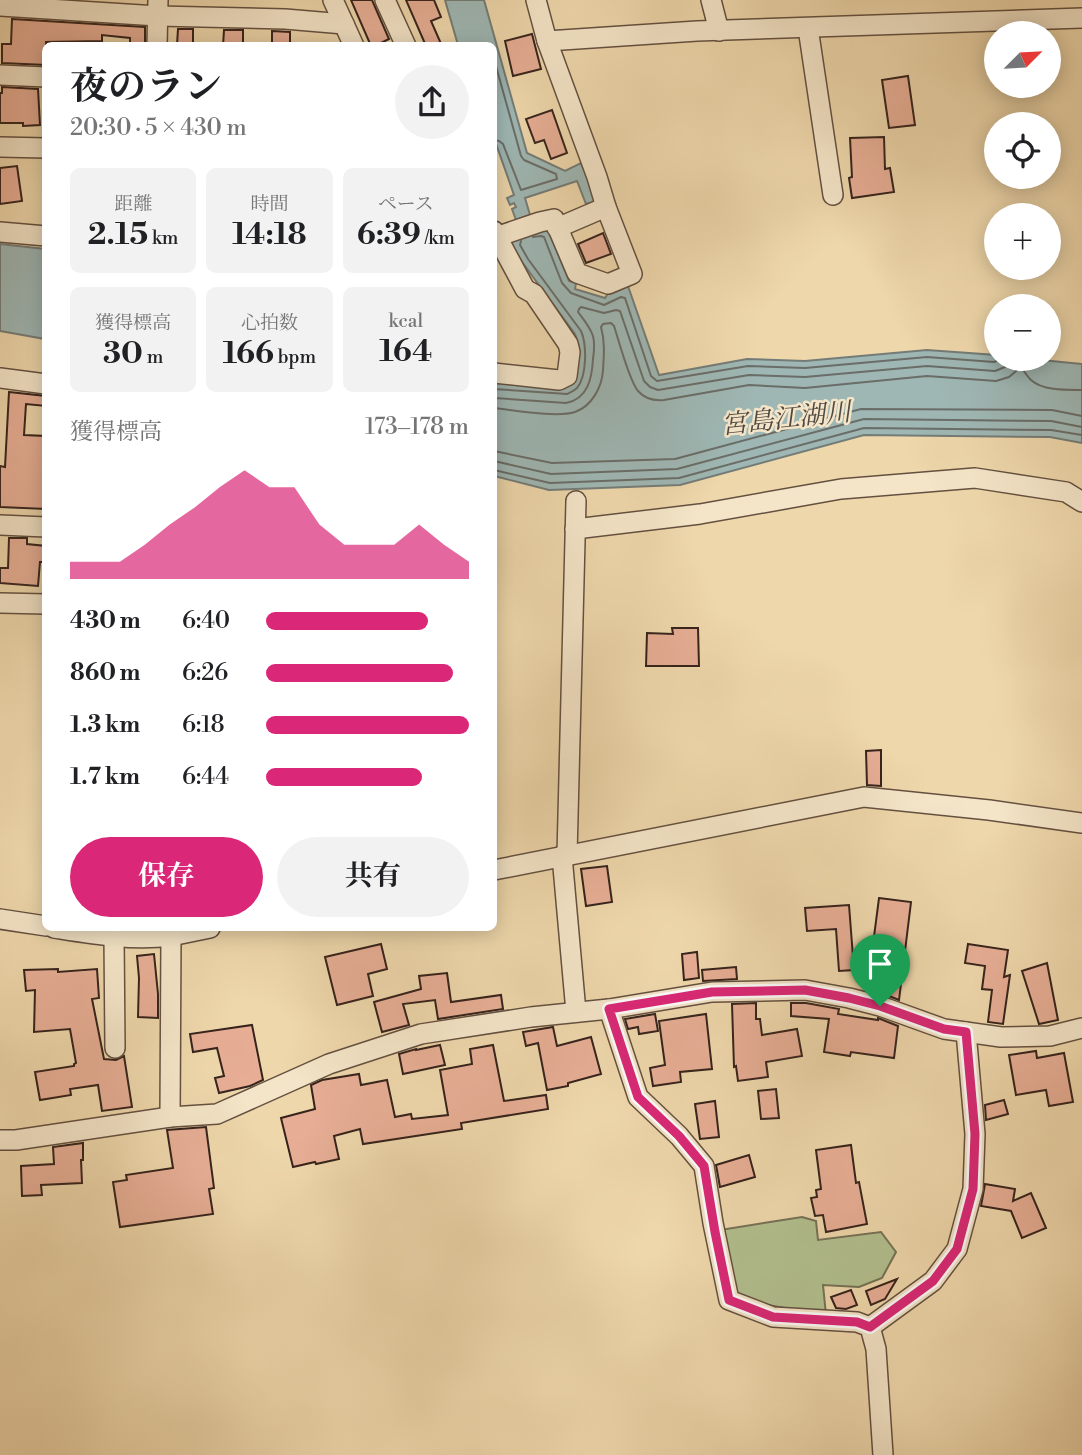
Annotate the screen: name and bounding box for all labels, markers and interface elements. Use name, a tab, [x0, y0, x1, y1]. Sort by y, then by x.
north arrow	[984, 21, 1060, 98]
map controls	[984, 21, 1061, 371]
text: 夜のラン	[70, 64, 222, 111]
button: share	[395, 65, 469, 139]
button: locate	[984, 112, 1061, 189]
text: 20:30 · 5 × 430 m	[70, 114, 247, 142]
text: 距離	[114, 192, 152, 216]
text: 時間	[250, 192, 289, 216]
text: ペース	[378, 192, 434, 216]
button: +	[984, 203, 1061, 280]
text: 2.15	[88, 216, 148, 254]
text: 14:18	[232, 216, 307, 254]
text: 6:39	[357, 216, 421, 254]
text: km	[148, 226, 179, 250]
text: /km	[421, 226, 455, 250]
button: −	[984, 294, 1061, 371]
text: kcal	[389, 309, 423, 333]
text: 獲得標高	[95, 311, 171, 335]
text: 心拍数	[241, 311, 298, 335]
text: 164	[379, 333, 432, 371]
text: 30	[103, 335, 143, 373]
text: 166	[223, 335, 274, 373]
text: m	[143, 345, 163, 369]
text: bpm	[274, 345, 316, 369]
water label: 宮島江湖川	[720, 396, 855, 442]
text: 173–178 m	[365, 413, 469, 441]
text: 獲得標高	[70, 418, 162, 446]
text: 430 m	[70, 607, 141, 635]
text: 6:40	[182, 607, 230, 635]
text: 860 m	[70, 659, 140, 687]
text: 6:26	[182, 659, 228, 687]
text: 1.3 km	[70, 711, 140, 739]
text: 6:18	[182, 711, 225, 739]
text: 1.7 km	[70, 763, 140, 791]
text: 6:44	[182, 763, 229, 791]
button: 保存	[70, 837, 263, 917]
button: 共有	[277, 837, 469, 917]
pin	[850, 934, 910, 1006]
icon: arrive	[861, 945, 899, 983]

